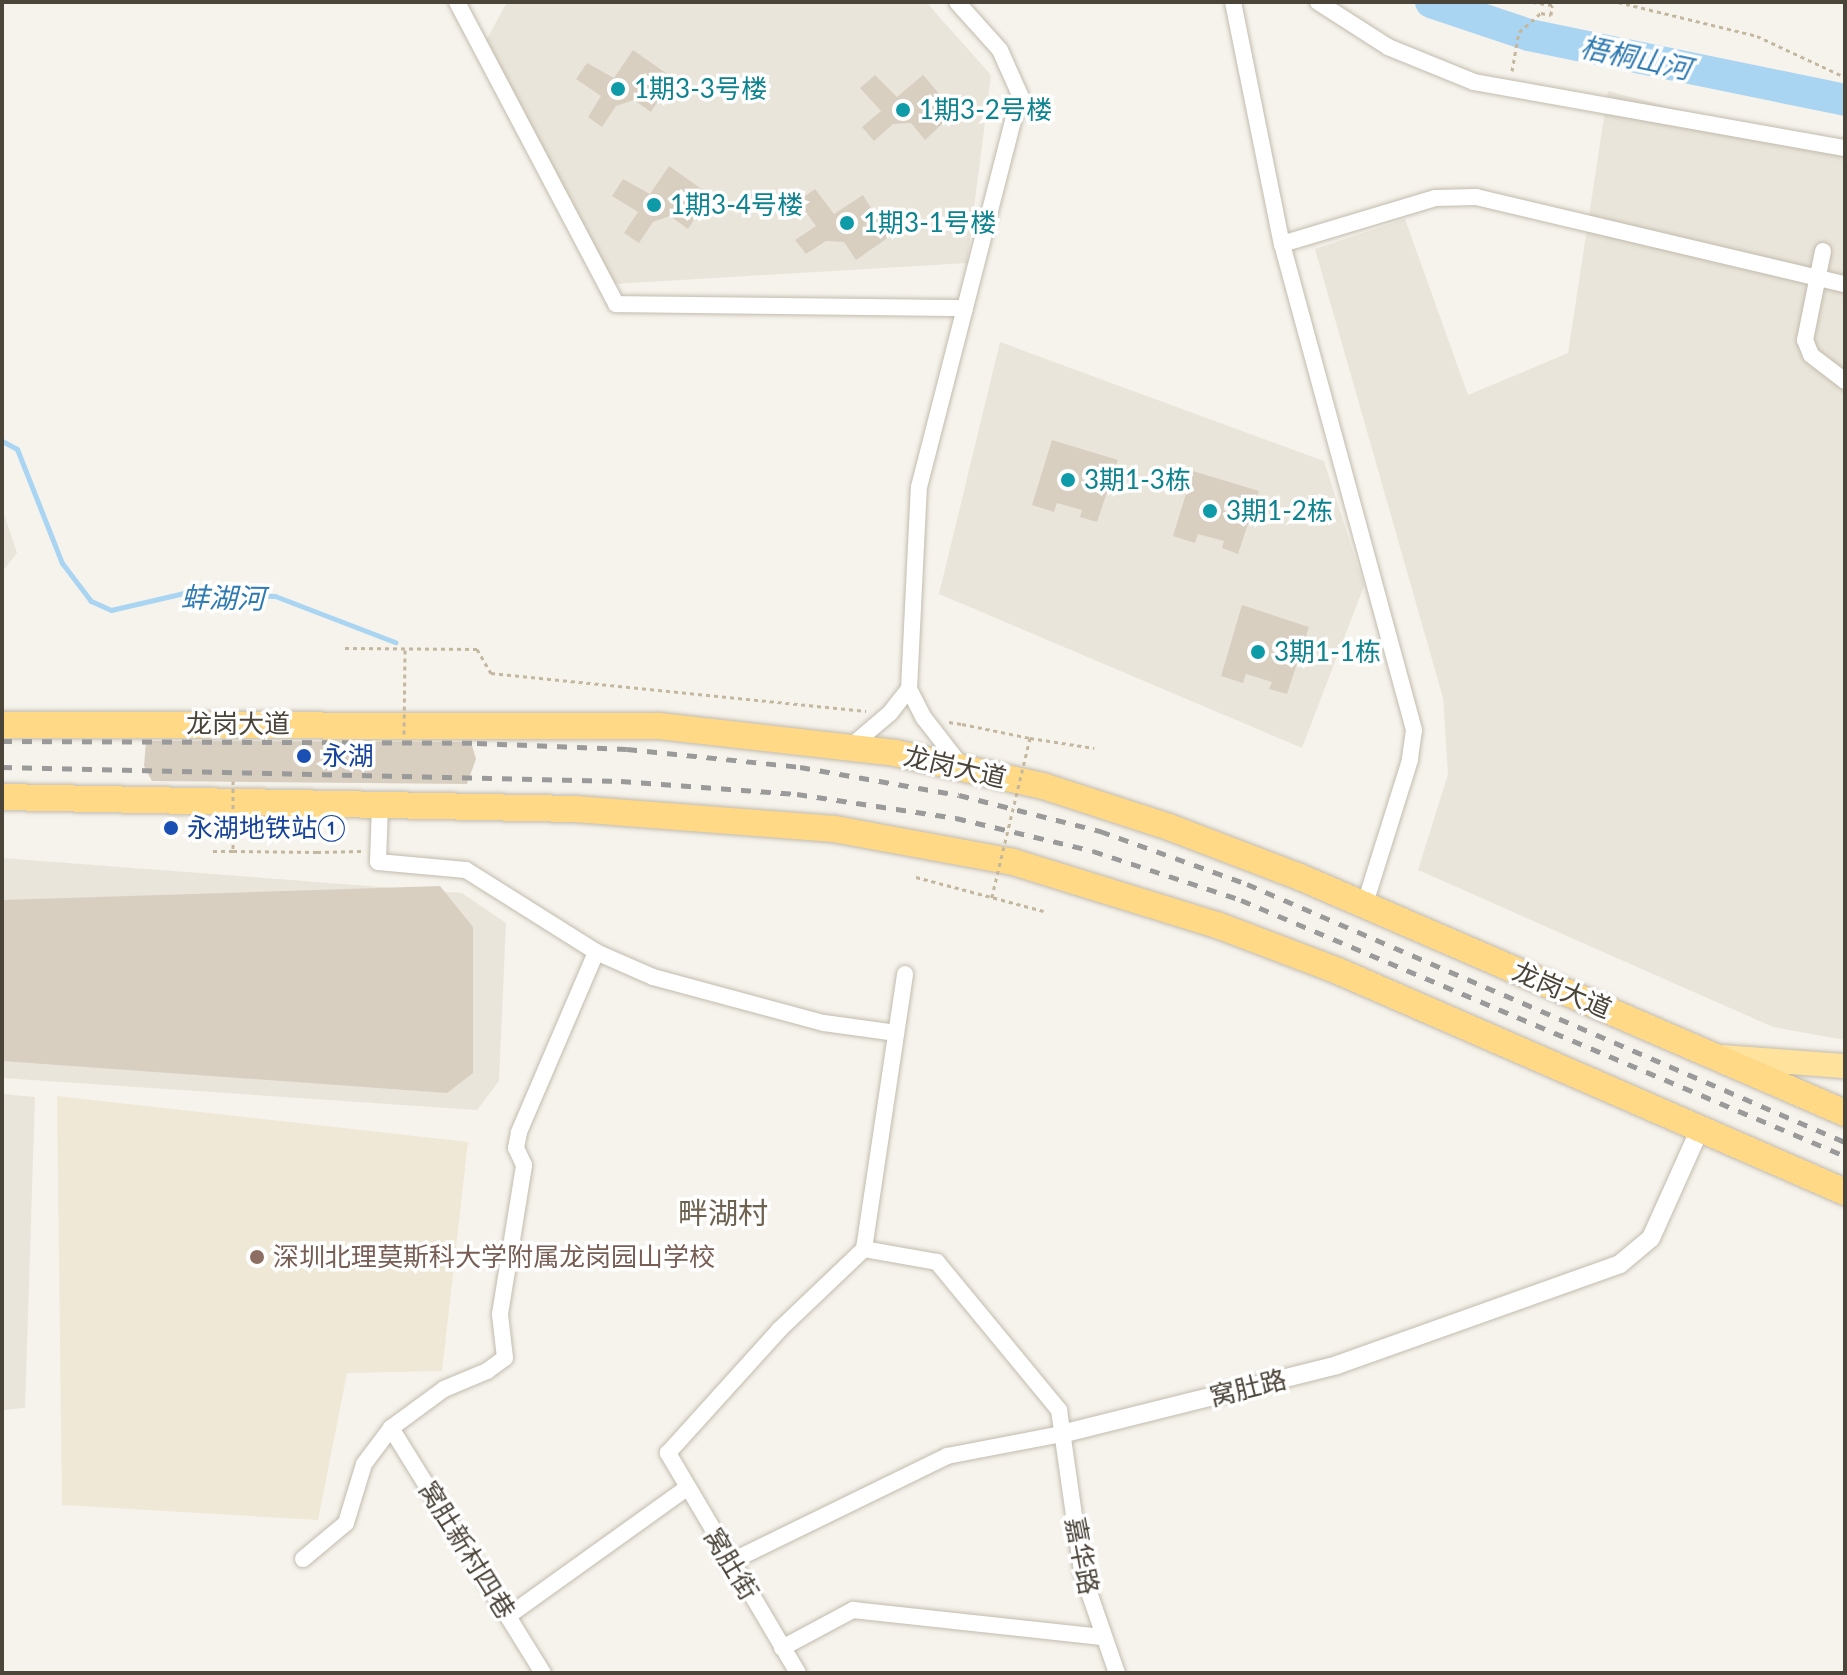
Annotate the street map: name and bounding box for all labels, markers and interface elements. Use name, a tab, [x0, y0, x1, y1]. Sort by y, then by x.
water label: 梧桐山河	[1578, 29, 1694, 85]
place label: 1期3-3号楼	[634, 73, 767, 105]
marker: 1期3-3号楼	[609, 80, 627, 98]
place label: 1期3-2号楼	[919, 94, 1052, 126]
marker: 1期3-2号楼	[894, 101, 912, 119]
place label: 1期3-4号楼	[670, 189, 803, 221]
marker: 1期3-4号楼	[645, 196, 663, 214]
place label: 1期3-1号楼	[863, 207, 996, 239]
marker: 1期3-1号楼	[838, 214, 856, 232]
place label: 3期1-3栋	[1084, 464, 1191, 496]
marker: 3期1-3栋	[1059, 471, 1077, 489]
place label: 3期1-2栋	[1226, 495, 1333, 527]
marker: 3期1-2栋	[1201, 502, 1219, 520]
water label: 蚌湖河	[181, 579, 265, 615]
place label: 3期1-1栋	[1274, 636, 1381, 668]
marker: 3期1-1栋	[1249, 643, 1267, 661]
street label: 龙岗大道	[186, 708, 290, 740]
place label: 永湖	[322, 740, 374, 772]
street label: 龙岗大道	[901, 740, 1009, 794]
marker: 永湖	[293, 745, 315, 767]
place label: 永湖地铁站①	[187, 812, 346, 844]
marker: 永湖地铁站①	[162, 819, 180, 837]
street label: 龙岗大道	[1508, 955, 1616, 1025]
district label: 畔湖村	[678, 1194, 768, 1230]
place label: 深圳北理莫斯科大学附属龙岗园山学校	[273, 1241, 715, 1273]
marker: 深圳北理莫斯科大学附属龙岗园山学校	[248, 1248, 266, 1266]
street label: 窝肚路	[1206, 1363, 1290, 1413]
street label: 窝肚新村四巷	[412, 1476, 522, 1624]
street label: 嘉华路	[1059, 1515, 1105, 1597]
street label: 窝肚街	[698, 1523, 764, 1605]

